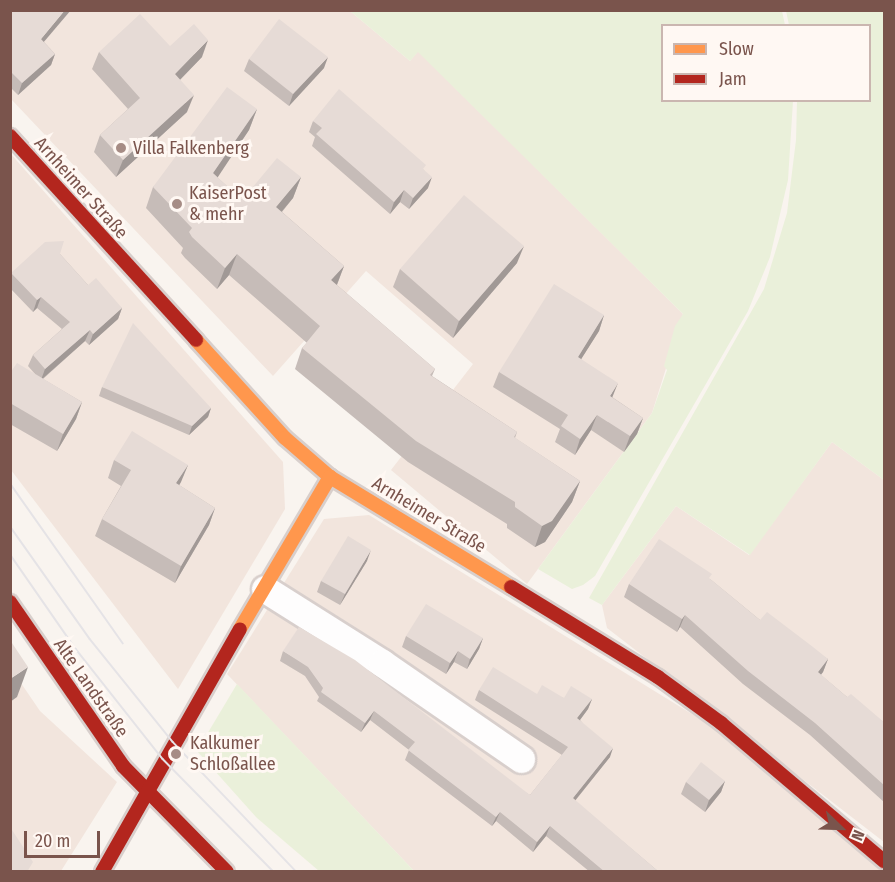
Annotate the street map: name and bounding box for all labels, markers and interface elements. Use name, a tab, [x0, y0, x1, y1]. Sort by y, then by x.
legend	[661, 24, 871, 102]
text: Slow	[719, 38, 754, 60]
text: Jam	[719, 68, 747, 90]
street label: Arnheimer Straße	[30, 133, 132, 243]
place label: Villa Falkenberg	[133, 137, 249, 159]
marker: Villa Falkenberg	[114, 141, 128, 155]
place label: KaiserPost & mehr	[189, 183, 267, 226]
marker: KaiserPost & mehr	[170, 197, 184, 211]
street label: Arnheimer Straße	[368, 472, 490, 558]
street label: Alte Landstraße	[49, 635, 133, 741]
place label: Kalkumer Schloßallee	[190, 733, 276, 776]
marker: Kalkumer Schloßallee	[167, 745, 185, 763]
north arrow	[811, 798, 871, 858]
scale bar	[27, 819, 104, 857]
text: N	[847, 827, 869, 843]
text: 20 m	[35, 830, 70, 852]

